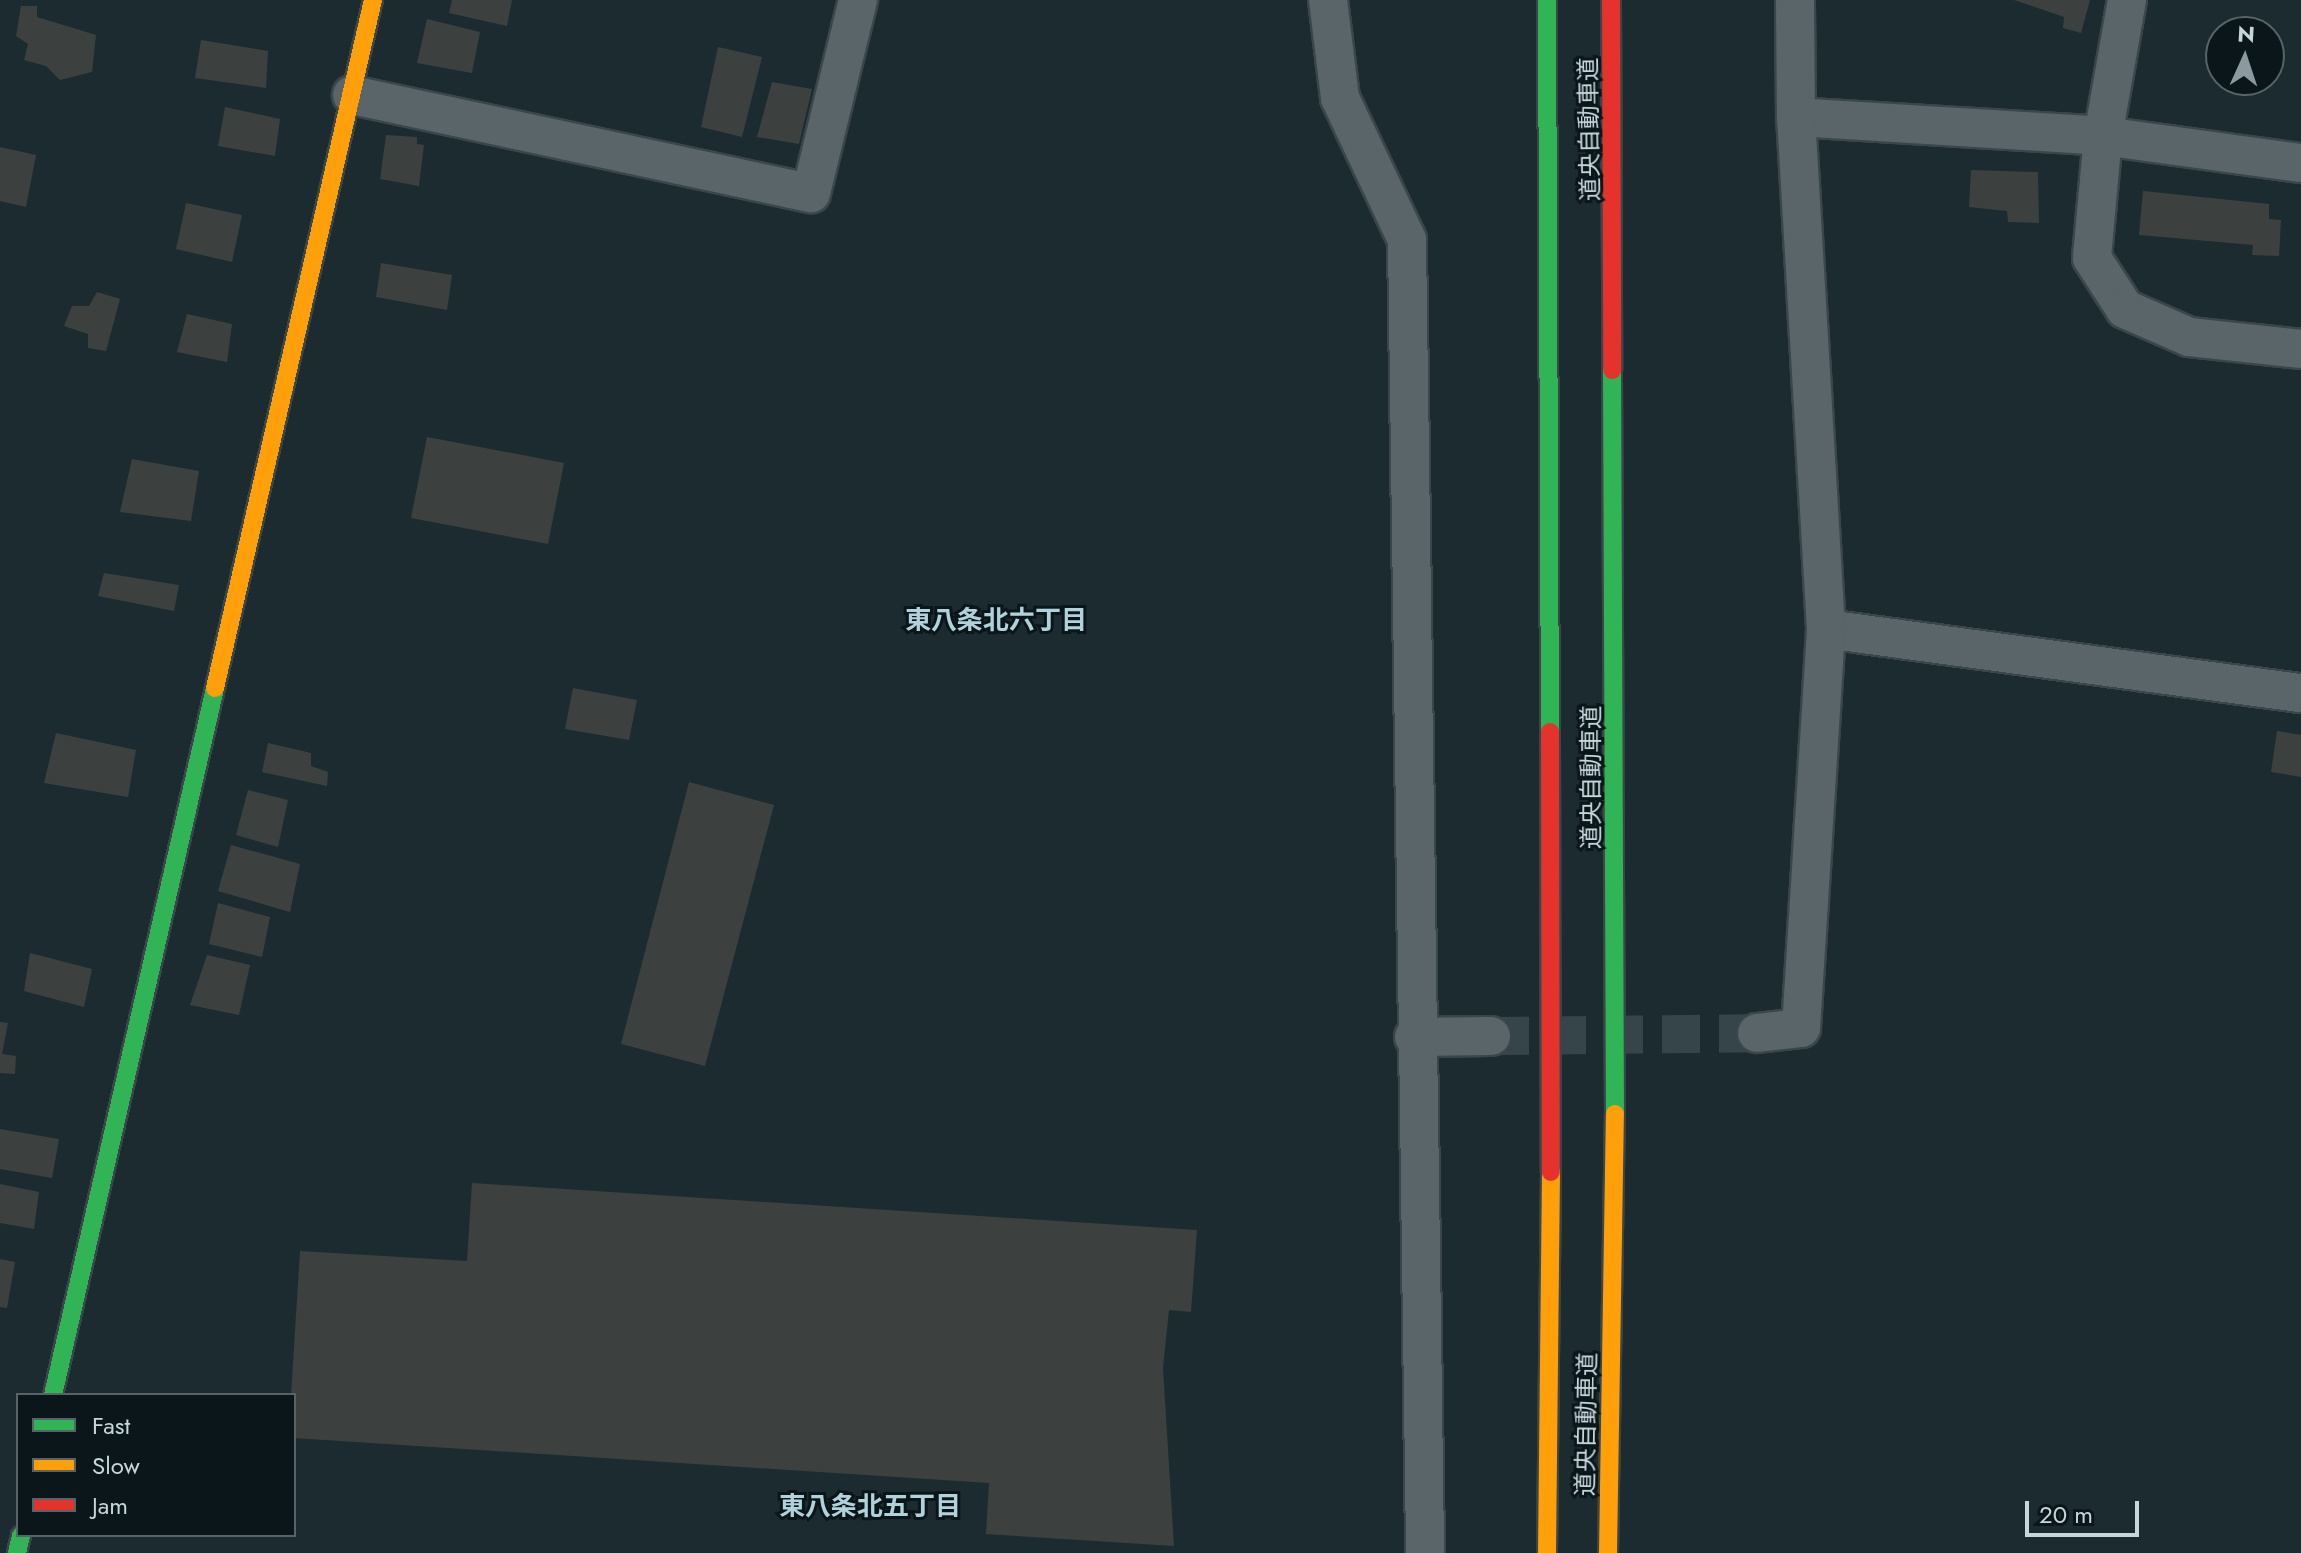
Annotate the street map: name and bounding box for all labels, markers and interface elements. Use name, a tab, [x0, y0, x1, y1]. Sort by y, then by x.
north arrow	[2205, 16, 2285, 96]
text: N	[2237, 18, 2256, 50]
street label: 道央自動車道	[1573, 57, 1605, 201]
district label: 東八条北六丁目	[905, 605, 1087, 637]
street label: 道央自動車道	[1577, 705, 1605, 849]
street label: 道央自動車道	[1570, 1352, 1602, 1496]
legend	[16, 1393, 296, 1537]
text: Fast	[92, 1408, 130, 1443]
text: Slow	[92, 1448, 140, 1483]
scale bar	[2029, 1485, 2143, 1535]
text: Jam	[92, 1488, 128, 1523]
district label: 東八条北五丁目	[779, 1491, 961, 1523]
text: 20 m	[2039, 1497, 2093, 1532]

